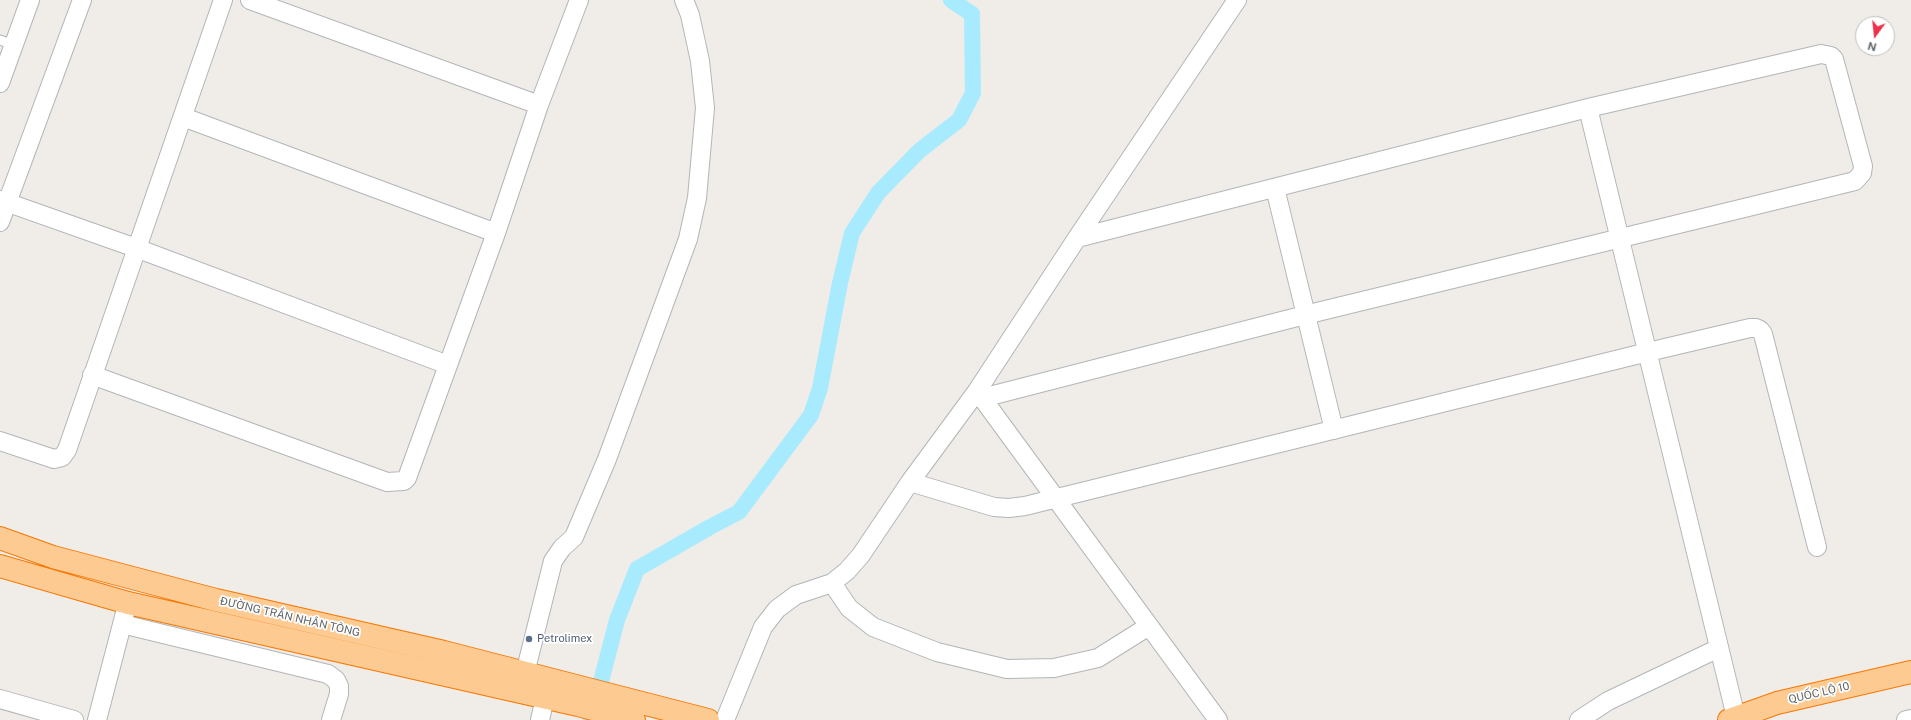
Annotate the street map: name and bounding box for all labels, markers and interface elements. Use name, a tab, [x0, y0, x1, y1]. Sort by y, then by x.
north arrow	[1855, 16, 1895, 56]
text: N	[1866, 40, 1878, 54]
street label: ĐƯỜNG TRẦN NHÂN TÔNG	[219, 594, 361, 640]
place label: Petrolimex	[537, 632, 592, 646]
marker: Petrolimex	[524, 634, 534, 644]
street label: QUỐC LỘ 10	[1787, 680, 1851, 706]

